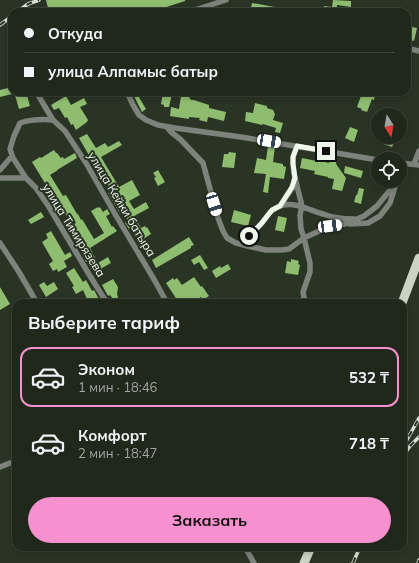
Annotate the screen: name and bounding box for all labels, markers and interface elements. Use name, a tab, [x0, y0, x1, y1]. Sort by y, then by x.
text: Откуда	[48, 24, 103, 43]
text: улица Алпамыс батыр	[48, 62, 218, 81]
north arrow	[371, 108, 407, 144]
map controls	[371, 108, 407, 188]
car	[256, 133, 282, 149]
route end	[317, 142, 335, 160]
street label: улица Кейки батыра	[85, 149, 159, 259]
button: locate	[371, 152, 407, 188]
street label: улица Тимирязева	[39, 180, 109, 280]
car	[205, 191, 223, 217]
car	[317, 219, 343, 233]
route start	[240, 227, 258, 245]
text: Выберите тариф	[28, 311, 180, 334]
icon: car	[30, 359, 66, 395]
text: Эконом	[78, 360, 135, 379]
text: 532 ₸	[349, 368, 389, 387]
text: 1 мин · 18:46	[78, 379, 157, 395]
icon: car	[30, 425, 66, 461]
text: Комфорт	[78, 426, 147, 445]
text: 718 ₸	[349, 434, 389, 453]
text: 2 мин · 18:47	[78, 445, 157, 461]
button: Заказать	[28, 497, 391, 543]

